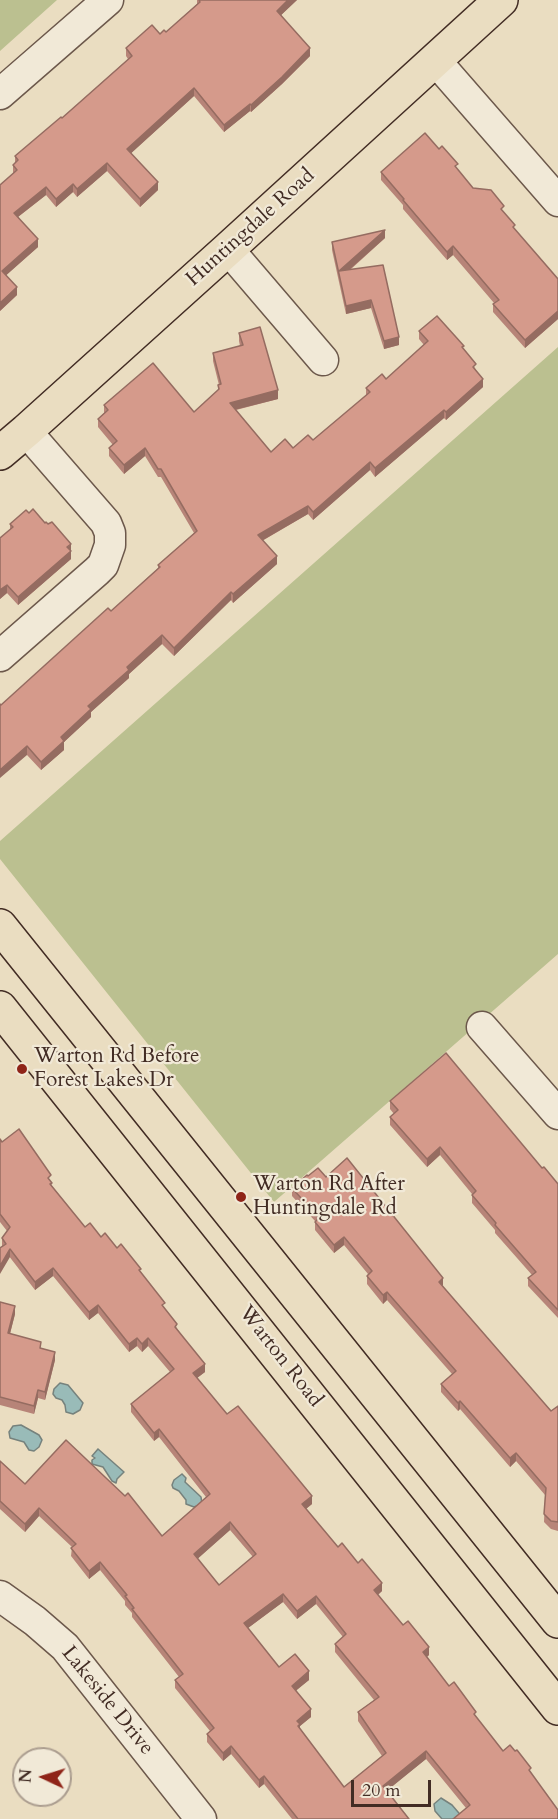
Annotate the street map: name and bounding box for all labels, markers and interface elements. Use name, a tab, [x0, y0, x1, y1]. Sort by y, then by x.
street label: Huntingdale Road	[182, 164, 320, 292]
place label: Warton Rd Before Forest Lakes Dr	[34, 1044, 200, 1094]
marker: Warton Rd Before Forest Lakes Dr	[15, 1062, 29, 1076]
place label: Warton Rd After Huntingdale Rd	[253, 1172, 405, 1222]
marker: Warton Rd After Huntingdale Rd	[234, 1190, 248, 1204]
street label: Warton Road	[233, 1301, 327, 1413]
street label: Lakeside Drive	[55, 1642, 159, 1760]
north arrow	[12, 1747, 72, 1807]
text: N	[15, 1768, 37, 1784]
scale bar	[354, 1768, 434, 1806]
text: 20 m	[362, 1778, 401, 1803]

